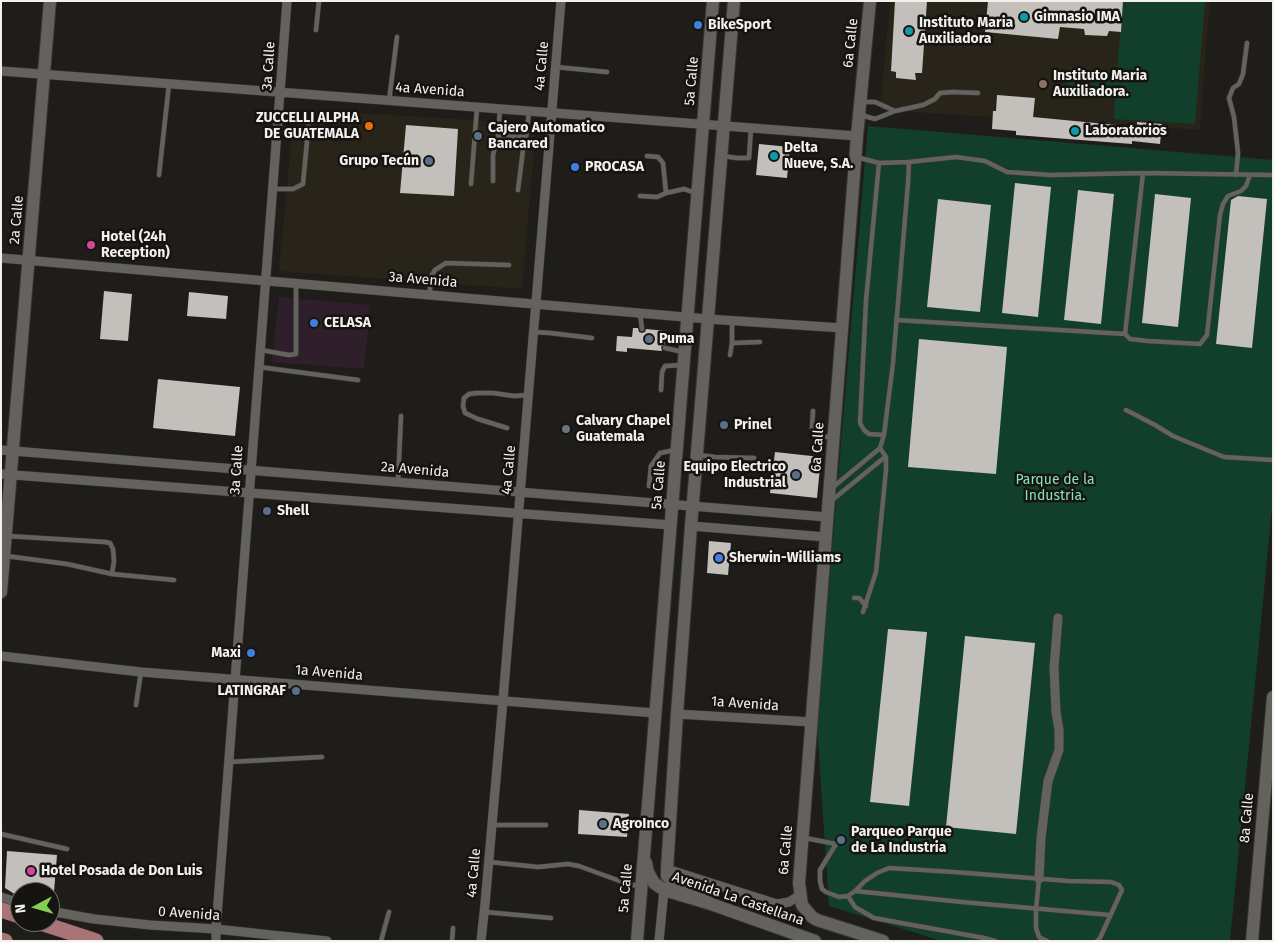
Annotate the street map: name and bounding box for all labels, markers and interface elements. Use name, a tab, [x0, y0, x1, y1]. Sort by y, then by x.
place label: Gimnasio IMA	[1034, 9, 1120, 25]
marker: Gimnasio IMA	[1018, 11, 1030, 23]
place label: Instituto Maria Auxiliadora	[919, 15, 1013, 48]
place label: BikeSport	[708, 17, 771, 33]
street label: 6a Calle	[840, 17, 862, 69]
marker: BikeSport	[692, 19, 704, 31]
marker: Instituto Maria Auxiliadora	[903, 25, 915, 37]
street label: 3a Calle	[259, 41, 279, 91]
street label: 4a Calle	[531, 41, 553, 91]
street label: 5a Calle	[681, 56, 703, 106]
place label: Instituto Maria Auxiliadora.	[1053, 68, 1147, 100]
marker: Instituto Maria Auxiliadora.	[1037, 78, 1049, 90]
street label: 4a Avenida	[395, 79, 465, 101]
place label: ZUCCELLI ALPHA DE GUATEMALA	[256, 110, 359, 142]
marker: ZUCCELLI ALPHA DE GUATEMALA	[363, 120, 375, 132]
place label: Cajero Automatico Bancared	[488, 120, 605, 152]
place label: Laboratorios	[1085, 123, 1167, 139]
marker: Laboratorios	[1069, 125, 1081, 137]
marker: Cajero Automatico Bancared	[472, 130, 484, 142]
place label: Delta Nueve, S.A.	[784, 140, 853, 172]
marker: Delta Nueve, S.A.	[768, 150, 780, 162]
place label: Grupo Tecún	[339, 153, 419, 169]
marker: Grupo Tecún	[423, 155, 435, 167]
place label: PROCASA	[585, 159, 644, 175]
marker: PROCASA	[569, 161, 581, 173]
street label: 2a Calle	[6, 195, 28, 245]
place label: Hotel (24h Reception)	[101, 229, 170, 262]
marker: Hotel (24h Reception)	[85, 239, 97, 251]
street label: 3a Avenida	[388, 269, 458, 291]
place label: CELASA	[324, 315, 371, 331]
marker: CELASA	[308, 317, 320, 329]
place label: Puma	[659, 331, 695, 347]
marker: Puma	[643, 333, 655, 345]
place label: Calvary Chapel Guatemala	[576, 413, 670, 446]
place label: Prinel	[734, 417, 772, 433]
marker: Prinel	[718, 419, 730, 431]
street label: 6a Calle	[808, 422, 828, 472]
marker: Calvary Chapel Guatemala	[560, 423, 572, 435]
street label: 3a Calle	[227, 445, 247, 495]
street label: 4a Calle	[498, 445, 520, 495]
street label: 2a Avenida	[380, 459, 450, 481]
place label: Equipo Electrico Industrial	[683, 459, 786, 492]
street label: 5a Calle	[648, 460, 670, 510]
marker: Equipo Electrico Industrial	[790, 469, 802, 481]
park label: Parque de la Industria.	[1015, 472, 1095, 504]
place label: Shell	[277, 503, 309, 519]
marker: Shell	[261, 505, 273, 517]
place label: Sherwin-Williams	[729, 550, 841, 566]
marker: Sherwin-Williams	[713, 552, 725, 564]
place label: Maxi	[211, 645, 241, 661]
marker: Maxi	[245, 647, 257, 659]
street label: 1a Avenida	[294, 662, 364, 684]
place label: LATINGRAF	[218, 683, 286, 699]
marker: LATINGRAF	[290, 685, 302, 697]
street label: 1a Avenida	[710, 693, 780, 715]
street label: 8a Calle	[1236, 792, 1258, 844]
place label: AgroInco	[613, 816, 669, 832]
marker: AgroInco	[597, 818, 609, 830]
street label: 6a Calle	[775, 824, 797, 876]
place label: Parqueo Parque de La Industria	[851, 824, 952, 856]
marker: Parqueo Parque de La Industria	[835, 834, 847, 846]
street label: 4a Calle	[463, 848, 485, 898]
place label: Hotel Posada de Don Luis	[41, 863, 203, 879]
street label: 5a Calle	[615, 863, 637, 913]
marker: Hotel Posada de Don Luis	[25, 865, 37, 877]
street label: Avenida La Castellana	[670, 869, 806, 929]
north arrow	[10, 882, 60, 932]
text: N	[12, 903, 30, 914]
street label: 0 Avenida	[157, 903, 221, 925]

